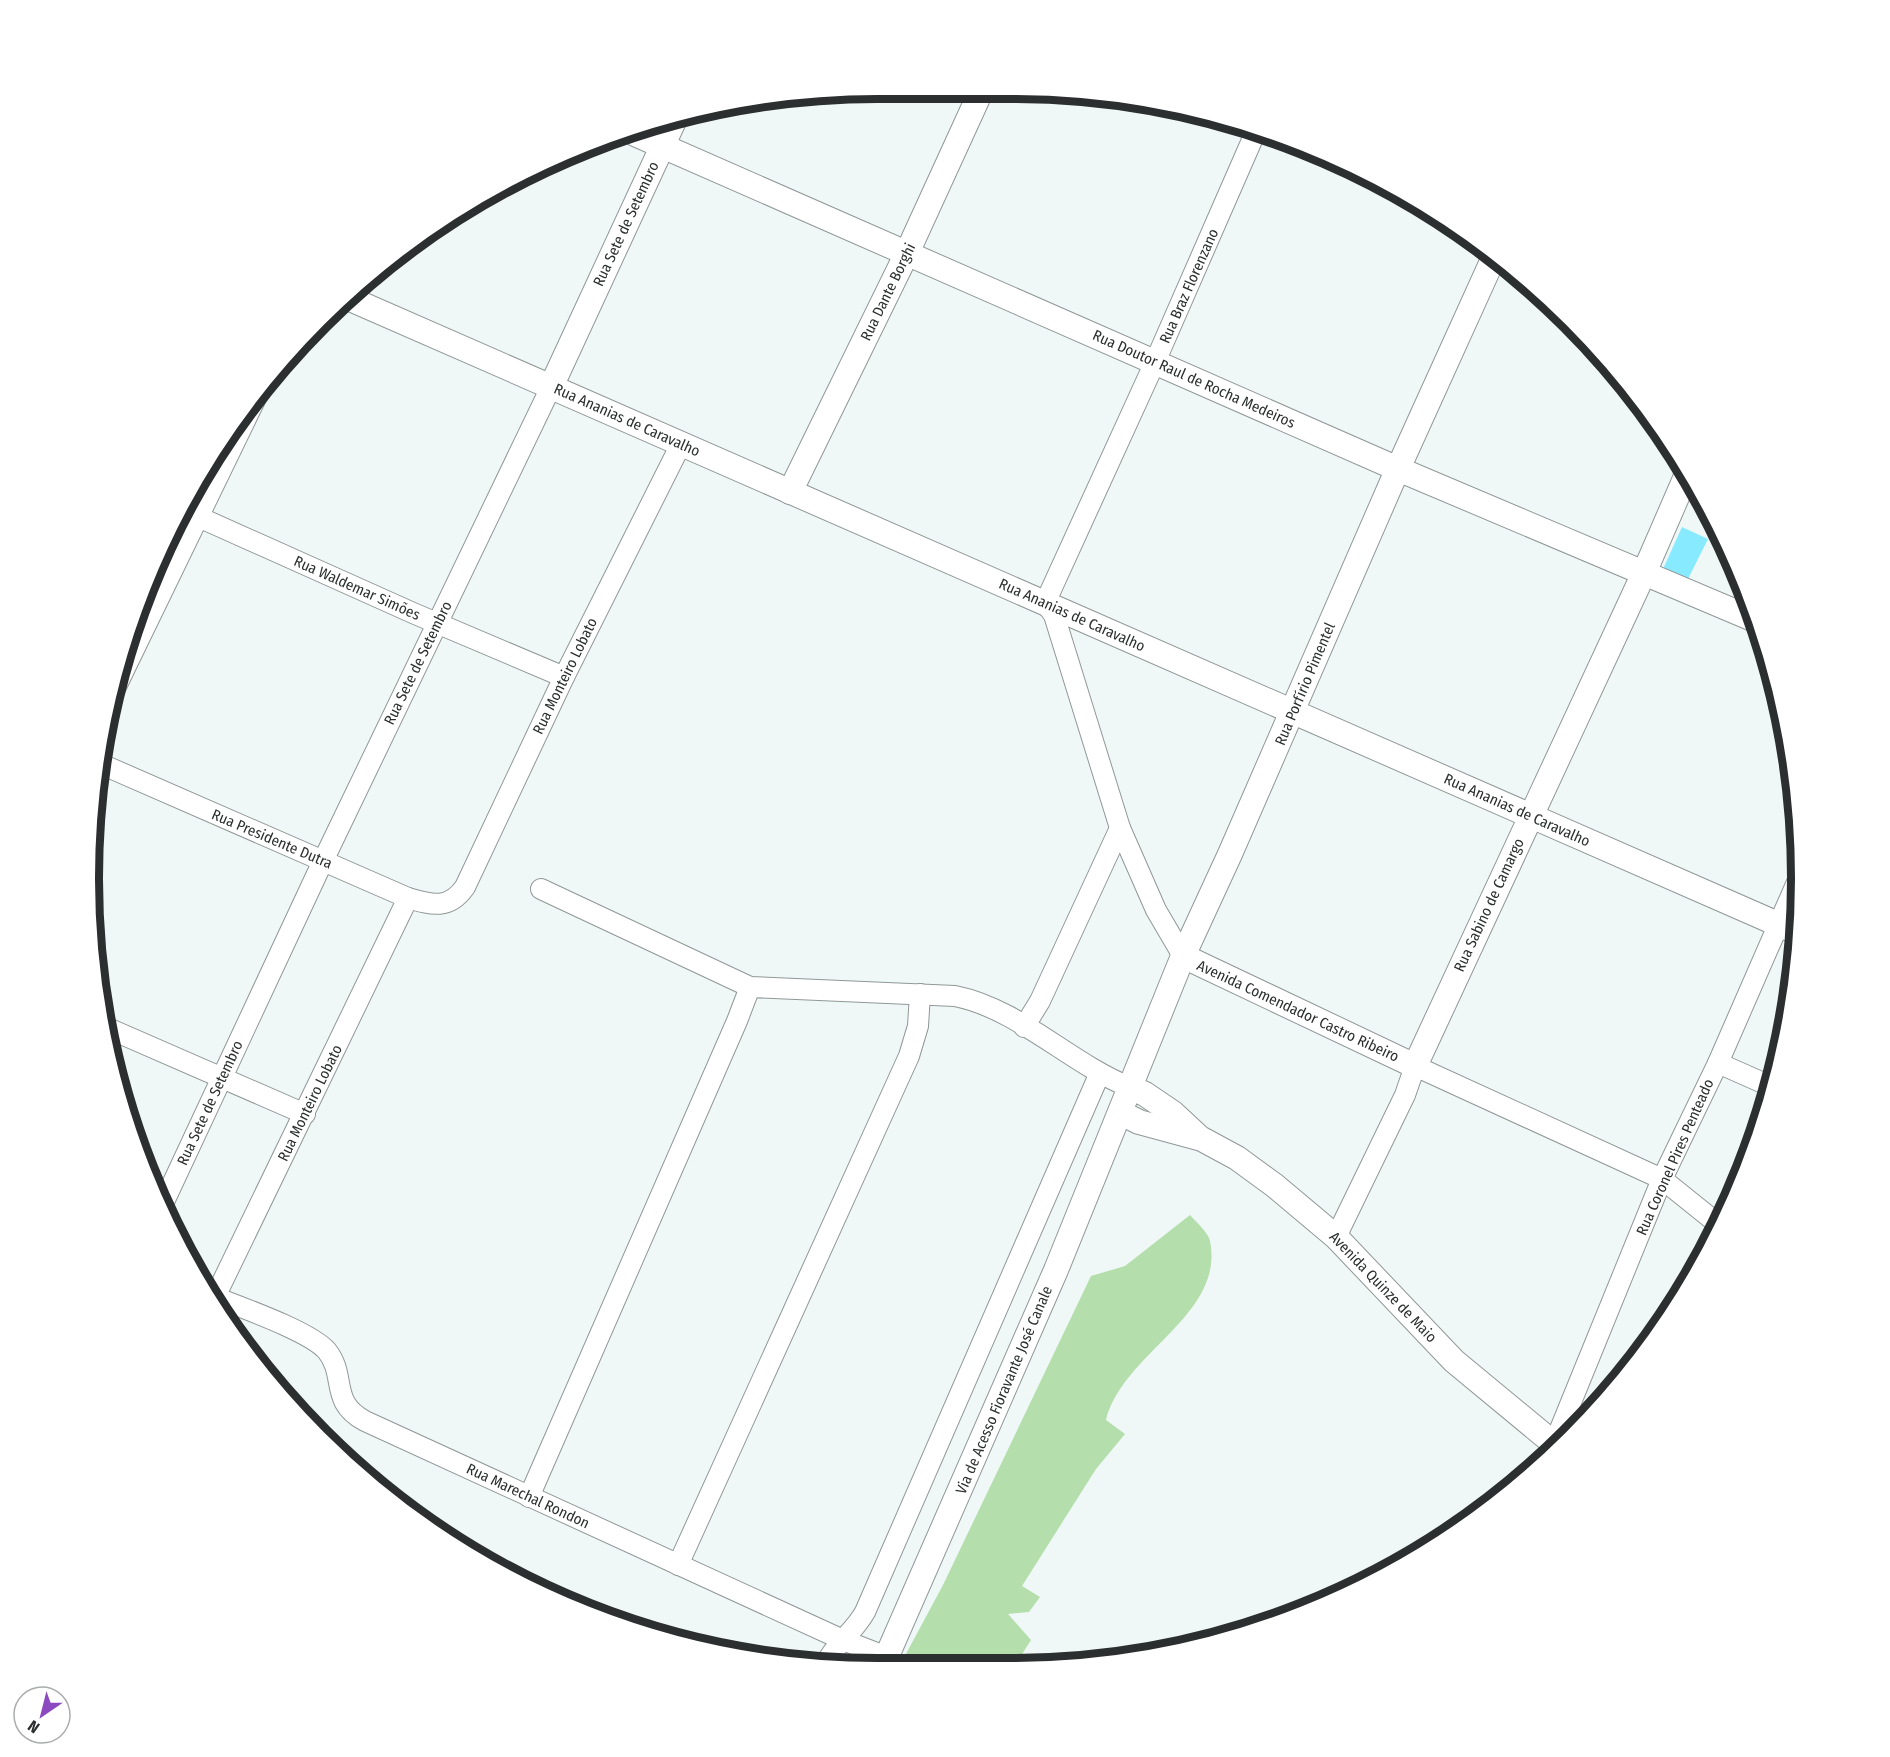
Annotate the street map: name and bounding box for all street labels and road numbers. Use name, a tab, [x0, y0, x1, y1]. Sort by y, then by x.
street label: Rua Sete de Setembro	[589, 159, 663, 289]
street label: Rua Braz Florenzano	[1156, 226, 1222, 346]
street label: Rua Dante Borghi	[857, 240, 919, 344]
street label: Rua Doutor Raul de Rocha Medeiros	[1090, 326, 1298, 432]
street label: Rua Ananias de Caravalho	[551, 380, 703, 460]
street label: Rua Waldemar Simões	[291, 552, 423, 624]
street label: Rua Ananias de Caravalho	[996, 575, 1148, 655]
street label: Rua Sete de Setembro	[380, 598, 456, 728]
street label: Rua Monteiro Lobato	[529, 615, 601, 737]
street label: Rua Porfírio Pimentel	[1271, 620, 1339, 748]
street label: Rua Ananias de Caravalho	[1441, 770, 1593, 850]
street label: Rua Presidente Dutra	[209, 805, 335, 873]
street label: Rua Sabino de Camargo	[1450, 835, 1528, 975]
street label: Avenida Comendador Castro Ribeiro	[1194, 956, 1402, 1066]
street label: Rua Sete de Setembro	[173, 1038, 247, 1168]
street label: Rua Monteiro Lobato	[274, 1042, 346, 1164]
street label: Rua Coronel Pires Penteado	[1632, 1076, 1718, 1238]
street label: Avenida Quinze de Maio	[1326, 1228, 1441, 1346]
street label: Via de Acesso Fioravante José Canale	[952, 1283, 1056, 1497]
street label: Rua Marechal Rondon	[464, 1460, 592, 1532]

